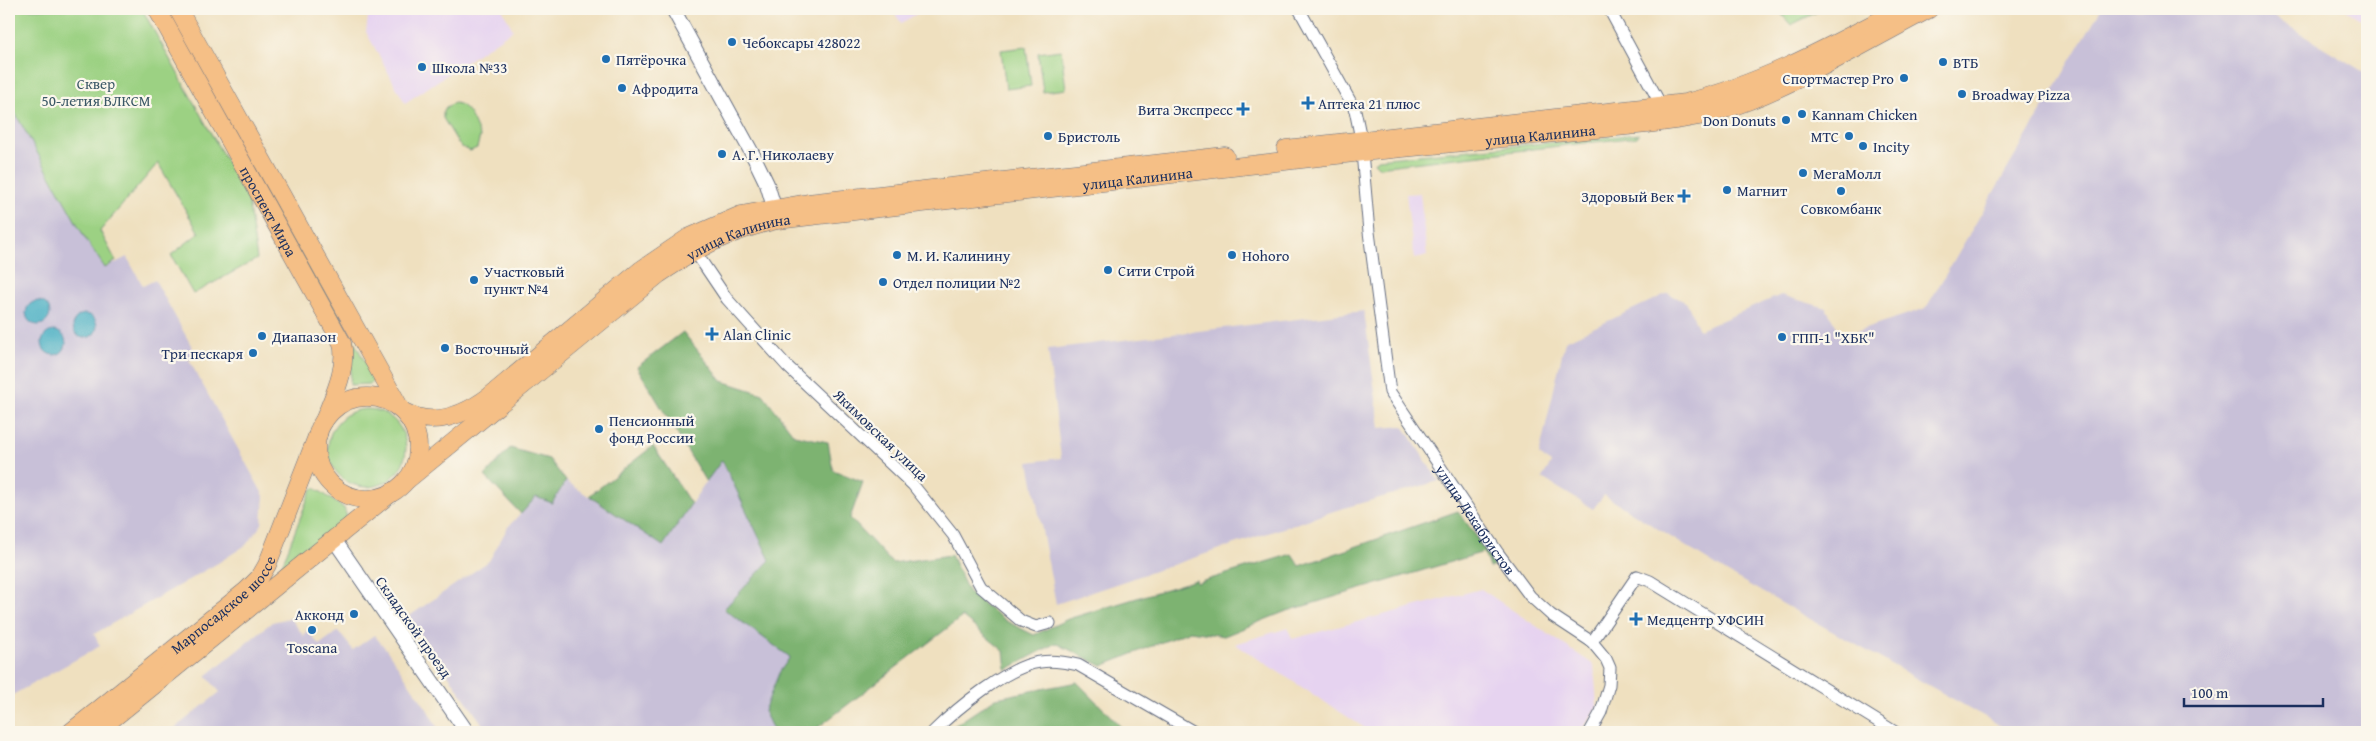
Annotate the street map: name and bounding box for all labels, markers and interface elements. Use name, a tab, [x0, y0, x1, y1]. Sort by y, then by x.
place label: Чебоксары 428022	[742, 32, 860, 53]
marker: Чебоксары 428022	[726, 36, 738, 48]
place label: Пятёрочка	[616, 49, 687, 70]
place label: ВТБ	[1953, 52, 1978, 73]
marker: Пятёрочка	[600, 53, 612, 65]
marker: ВТБ	[1937, 56, 1949, 68]
place label: Школа №33	[432, 57, 507, 78]
marker: Школа №33	[416, 61, 428, 73]
place label: Спортмастер Pro	[1783, 68, 1894, 89]
marker: Спортмастер Pro	[1898, 72, 1910, 84]
park label: Сквер 50-летия ВЛКСМ	[41, 73, 151, 111]
place label: Афродита	[632, 78, 699, 99]
marker: Афродита	[616, 82, 628, 94]
place label: Broadway Pizza	[1972, 84, 2070, 105]
marker: Broadway Pizza	[1956, 88, 1968, 100]
place label: Аптека 21 плюс	[1318, 93, 1420, 114]
marker: Аптека 21 плюс	[1302, 97, 1314, 109]
place label: Вита Экспресс	[1138, 99, 1233, 120]
marker: Вита Экспресс	[1237, 103, 1249, 115]
place label: Kannam Chicken	[1812, 104, 1918, 125]
marker: Kannam Chicken	[1796, 108, 1808, 120]
place label: Don Donuts	[1703, 110, 1776, 131]
marker: Don Donuts	[1780, 114, 1792, 126]
street label: улица Калинина	[1483, 119, 1597, 150]
place label: Бристоль	[1058, 126, 1120, 147]
place label: МТС	[1811, 126, 1839, 147]
marker: Бристоль	[1042, 130, 1054, 142]
marker: МТС	[1843, 130, 1855, 142]
place label: Incity	[1873, 136, 1910, 157]
marker: Incity	[1857, 140, 1869, 152]
place label: А. Г. Николаеву	[732, 144, 834, 165]
marker: А. Г. Николаеву	[716, 148, 728, 160]
street label: улица Калинина	[1080, 161, 1195, 195]
street label: проспект Мира	[235, 162, 303, 261]
place label: МегаМолл	[1813, 163, 1881, 184]
marker: МегаМолл	[1797, 167, 1809, 179]
place label: Магнит	[1737, 180, 1788, 201]
marker: Магнит	[1721, 184, 1733, 196]
marker: Совкомбанк	[1835, 185, 1847, 197]
place label: Здоровый Век	[1581, 186, 1674, 207]
marker: Здоровый Век	[1678, 190, 1690, 202]
place label: Совкомбанк	[1801, 198, 1882, 219]
street label: улица Калинина	[681, 208, 792, 266]
place label: М. И. Калинину	[907, 245, 1011, 266]
place label: Hohoro	[1242, 245, 1290, 266]
marker: М. И. Калинину	[891, 249, 903, 261]
marker: Hohoro	[1226, 249, 1238, 261]
place label: Сити Строй	[1118, 260, 1195, 281]
place label: Участковый пункт №4	[484, 261, 565, 299]
marker: Сити Строй	[1102, 264, 1114, 276]
place label: Отдел полиции №2	[893, 272, 1020, 293]
marker: Участковый пункт №4	[468, 274, 480, 286]
marker: Отдел полиции №2	[877, 276, 889, 288]
place label: Alan Clinic	[723, 324, 791, 345]
place label: Диапазон	[271, 326, 336, 347]
marker: Alan Clinic	[705, 327, 719, 341]
place label: ГПП-1 "ХБК"	[1792, 327, 1875, 348]
marker: Диапазон	[256, 330, 268, 342]
marker: ГПП-1 "ХБК"	[1776, 331, 1788, 343]
place label: Восточный	[455, 338, 529, 359]
marker: Восточный	[439, 342, 451, 354]
place label: Три пескаря	[161, 343, 243, 364]
marker: Три пескаря	[247, 347, 259, 359]
street label: Якимовская улица	[828, 384, 934, 486]
place label: Пенсионный фонд России	[609, 410, 695, 448]
marker: Пенсионный фонд России	[593, 423, 605, 435]
street label: улица Декабристов	[1430, 459, 1521, 579]
street label: Марпосадское шоссе	[166, 553, 280, 658]
street label: Складской проезд	[371, 572, 457, 682]
place label: Акконд	[295, 604, 344, 625]
marker: Акконд	[348, 608, 360, 620]
place label: Медцентр УФСИН	[1647, 609, 1764, 630]
marker: Медцентр УФСИН	[1629, 612, 1643, 626]
marker: Toscana	[306, 624, 318, 636]
place label: Toscana	[287, 637, 337, 658]
scale bar	[2184, 676, 2322, 708]
text: 100 m	[2191, 682, 2229, 703]

